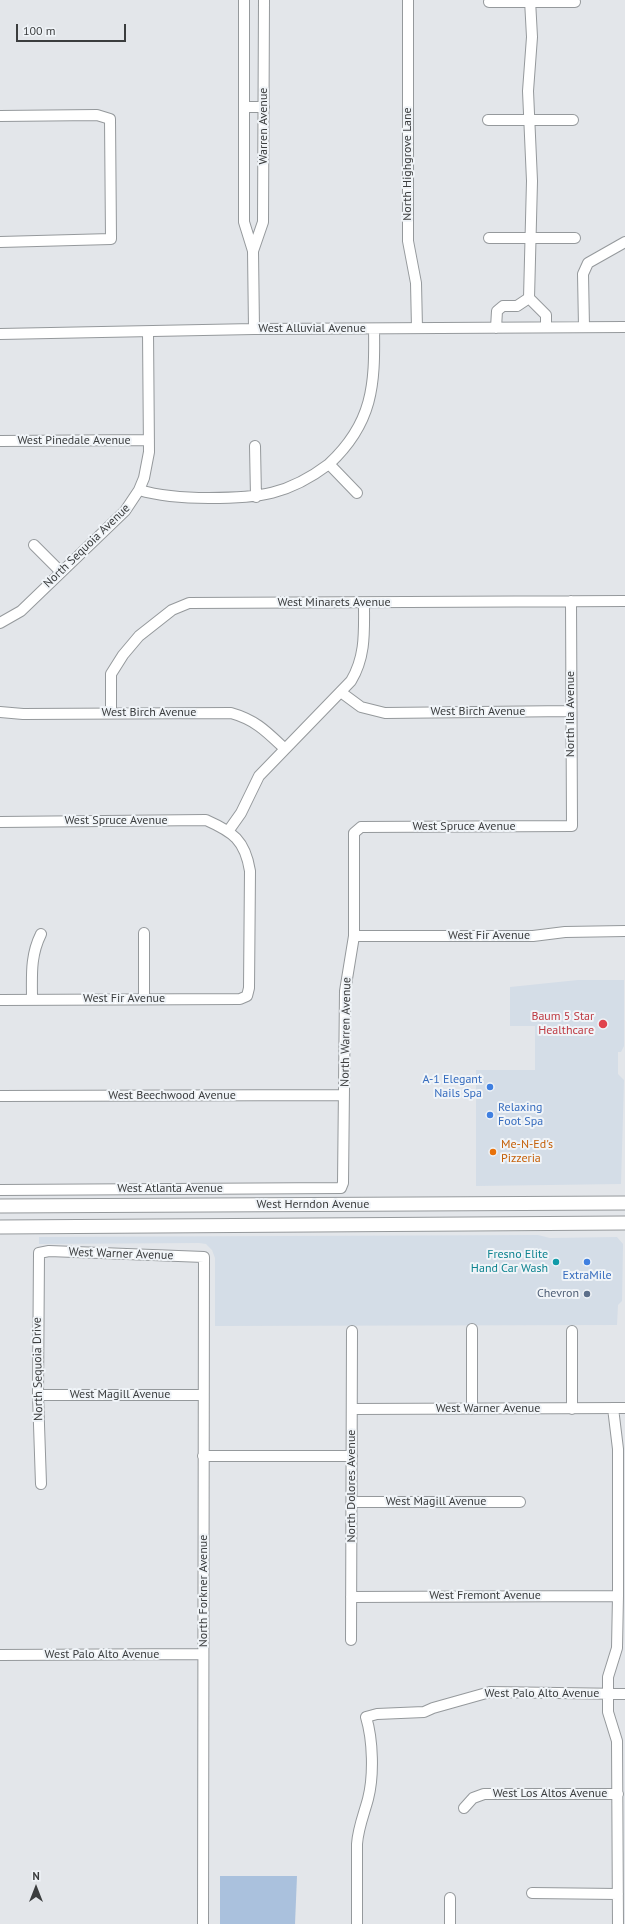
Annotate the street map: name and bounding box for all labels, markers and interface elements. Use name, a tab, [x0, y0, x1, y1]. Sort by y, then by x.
scale bar	[18, 16, 128, 42]
text: 100 m	[23, 23, 56, 38]
street label: Warren Avenue	[257, 88, 271, 164]
street label: North Highgrove Lane	[401, 107, 415, 221]
street label: West Alluvial Avenue	[258, 322, 366, 336]
street label: West Pinedale Avenue	[17, 434, 131, 448]
street label: North Sequoia Avenue	[41, 501, 133, 591]
street label: West Minarets Avenue	[277, 596, 391, 610]
street label: North Ila Avenue	[564, 671, 578, 757]
street label: West Birch Avenue	[431, 705, 525, 719]
street label: West Birch Avenue	[102, 706, 196, 720]
street label: West Spruce Avenue	[64, 814, 168, 828]
street label: West Spruce Avenue	[412, 820, 516, 834]
street label: West Fir Avenue	[448, 929, 530, 943]
street label: North Warren Avenue	[338, 977, 354, 1087]
street label: West Fir Avenue	[83, 992, 165, 1006]
place label: Baum 5 Star Healthcare	[531, 1010, 594, 1038]
marker: Baum 5 Star Healthcare	[597, 1018, 609, 1030]
place label: A-1 Elegant Nails Spa	[422, 1073, 482, 1101]
marker: A-1 Elegant Nails Spa	[485, 1082, 495, 1092]
street label: West Beechwood Avenue	[108, 1089, 236, 1103]
place label: Relaxing Foot Spa	[498, 1101, 543, 1129]
marker: Relaxing Foot Spa	[485, 1110, 495, 1120]
place label: Me-N-Ed's Pizzeria	[501, 1138, 553, 1166]
marker: Me-N-Ed's Pizzeria	[488, 1147, 498, 1157]
street label: West Atlanta Avenue	[117, 1182, 223, 1196]
street label: West Herndon Avenue	[257, 1198, 369, 1212]
street label: West Warner Avenue	[68, 1245, 174, 1263]
place label: Fresno Elite Hand Car Wash	[471, 1248, 548, 1276]
marker: Fresno Elite Hand Car Wash	[551, 1257, 561, 1267]
marker: ExtraMile	[582, 1257, 592, 1267]
place label: ExtraMile	[562, 1269, 612, 1283]
place label: Chevron	[537, 1287, 579, 1301]
marker: Chevron	[582, 1289, 592, 1299]
street label: North Sequoia Drive	[30, 1317, 46, 1421]
street label: West Magill Avenue	[70, 1388, 170, 1402]
street label: West Warner Avenue	[436, 1402, 540, 1416]
street label: North Dolores Avenue	[345, 1430, 359, 1542]
street label: West Magill Avenue	[386, 1495, 486, 1509]
street label: North Forkner Avenue	[197, 1535, 211, 1647]
street label: West Fremont Avenue	[429, 1589, 541, 1603]
street label: West Palo Alto Avenue	[45, 1648, 159, 1662]
street label: West Palo Alto Avenue	[485, 1687, 599, 1701]
street label: West Los Altos Avenue	[493, 1787, 607, 1801]
north arrow	[16, 1868, 56, 1908]
text: N	[32, 1869, 40, 1883]

